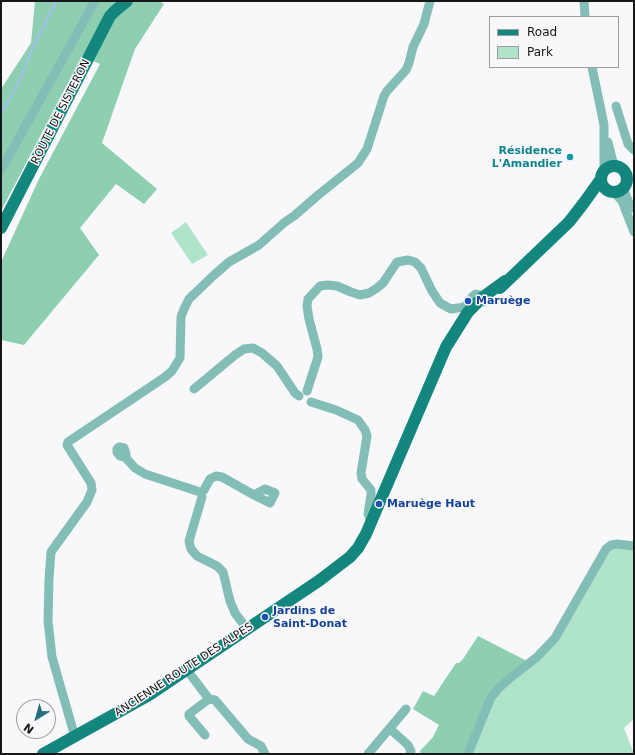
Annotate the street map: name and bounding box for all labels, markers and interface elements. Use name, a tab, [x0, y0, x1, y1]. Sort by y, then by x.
legend	[489, 16, 619, 68]
text: Road	[527, 25, 557, 39]
text: Park	[527, 45, 553, 59]
street label: ROUTE DE SISTERON	[29, 57, 93, 167]
place label: Résidence L'Amandier	[492, 144, 562, 170]
marker: Résidence L'Amandier	[565, 152, 575, 162]
place label: Maruège	[476, 294, 530, 308]
marker: Maruège	[463, 296, 473, 306]
place label: Maruège Haut	[387, 497, 475, 511]
marker: Maruège Haut	[374, 499, 384, 509]
place label: Jardins de Saint-Donat	[273, 604, 347, 630]
marker: Jardins de Saint-Donat	[260, 612, 270, 622]
street label: ANCIENNE ROUTE DES ALPES	[112, 620, 256, 720]
north arrow	[16, 699, 56, 739]
text: N	[21, 720, 37, 736]

